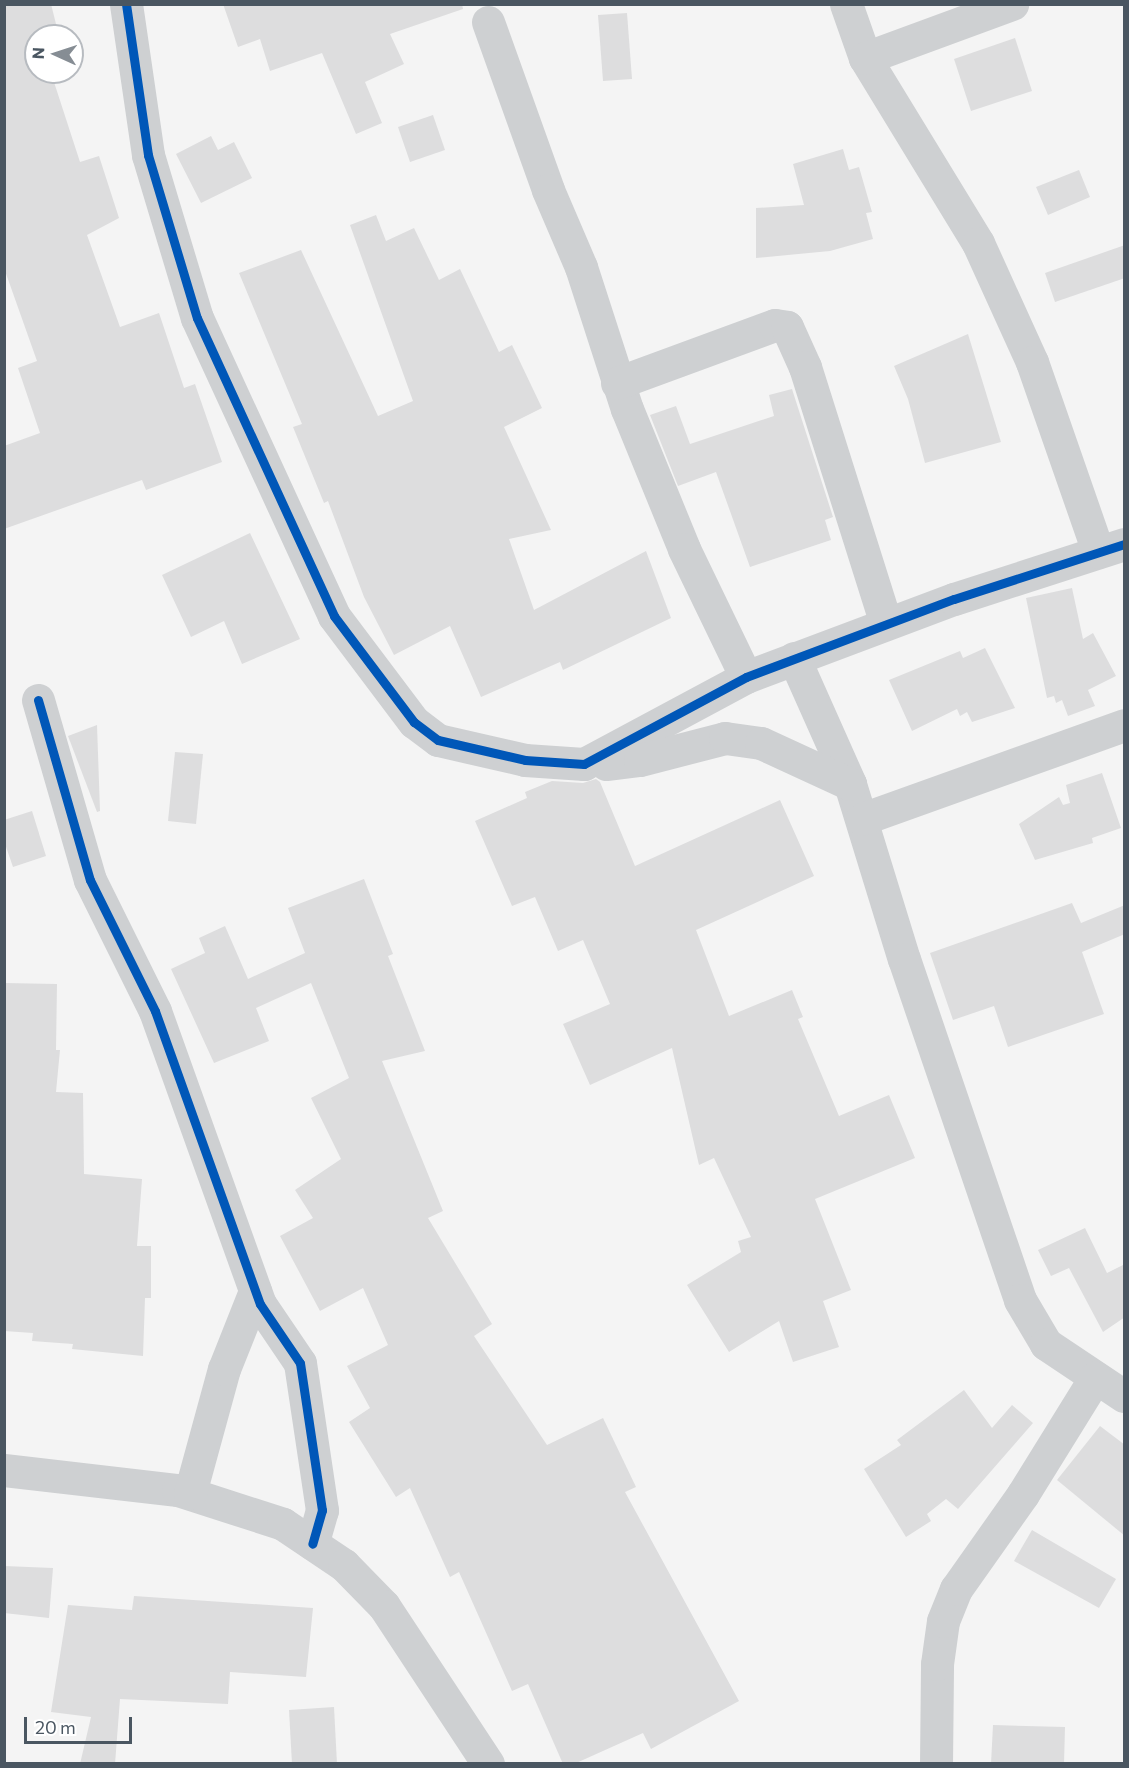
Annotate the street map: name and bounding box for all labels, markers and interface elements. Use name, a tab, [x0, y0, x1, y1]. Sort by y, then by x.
north arrow	[24, 24, 84, 84]
text: N	[28, 47, 47, 60]
scale bar	[27, 1705, 135, 1743]
text: 20 m	[35, 1716, 76, 1738]

